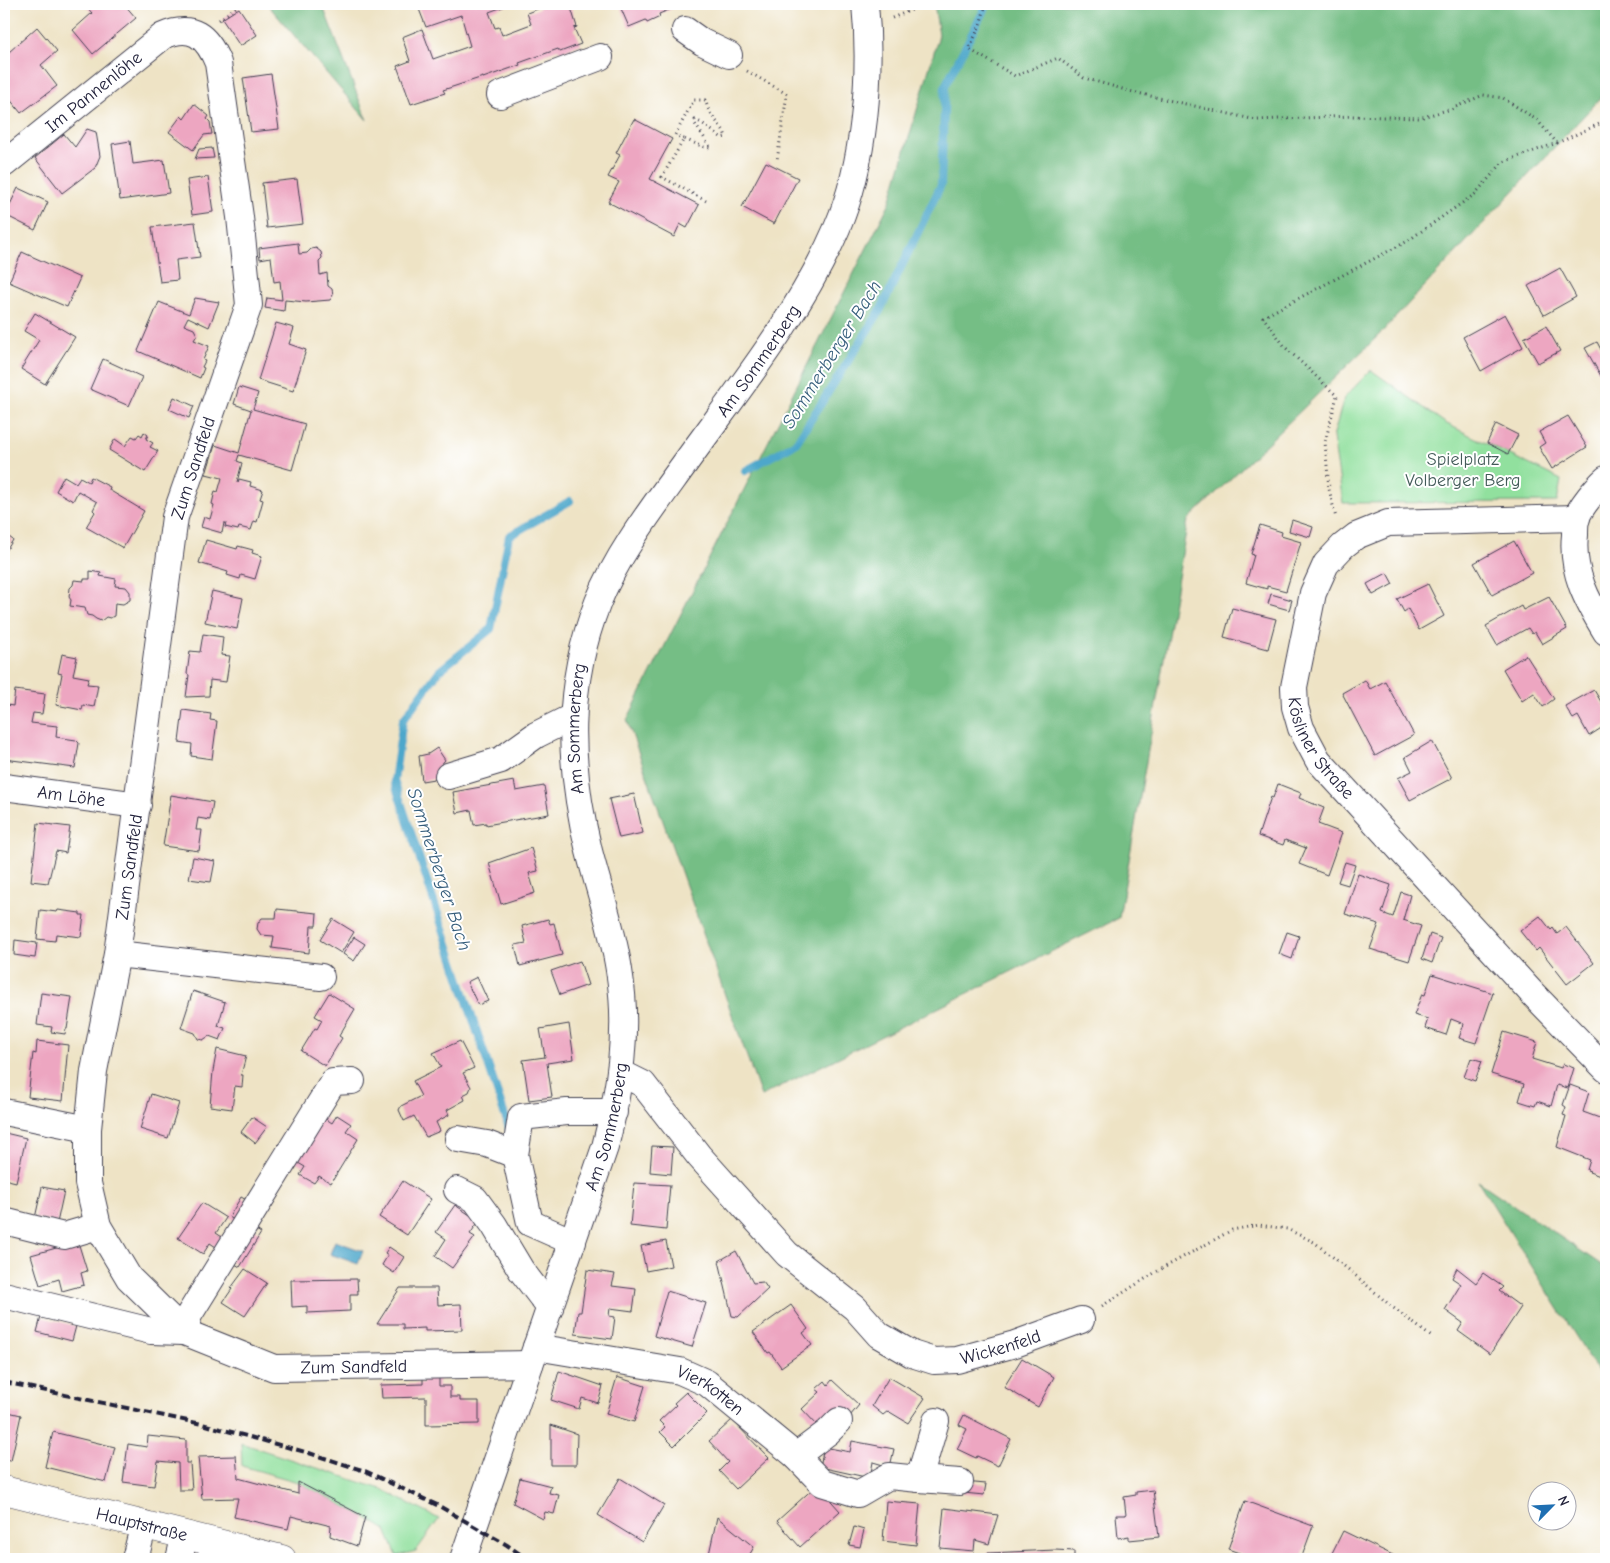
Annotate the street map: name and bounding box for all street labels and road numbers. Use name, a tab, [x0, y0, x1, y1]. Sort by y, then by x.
street label: Im Pannenlöhe	[41, 47, 146, 137]
street label: Am Sommerberg	[713, 301, 805, 421]
street label: Zum Sandfeld	[167, 414, 220, 522]
street label: Am Sommerberg	[563, 662, 591, 796]
street label: Kösliner Straße	[1284, 697, 1358, 803]
street label: Am Löhe	[36, 782, 107, 812]
street label: Zum Sandfeld	[112, 813, 147, 921]
street label: Am Sommerberg	[581, 1061, 632, 1194]
street label: Wickenfeld	[958, 1325, 1044, 1370]
street label: Zum Sandfeld	[300, 1356, 407, 1379]
street label: Vierkotten	[674, 1361, 748, 1420]
street label: Hauptstraße	[94, 1503, 190, 1546]

